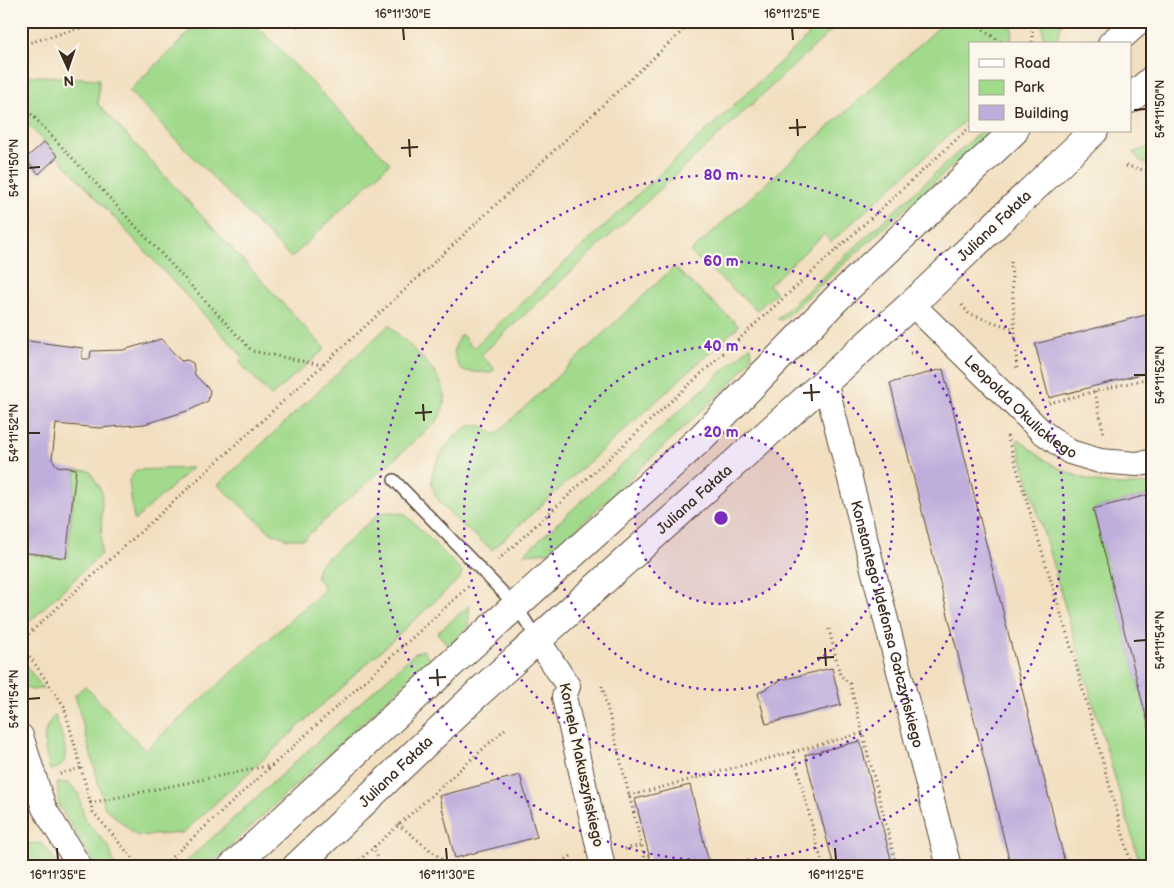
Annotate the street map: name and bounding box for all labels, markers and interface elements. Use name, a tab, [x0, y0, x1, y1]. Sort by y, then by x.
text: 16°11'30"E	[375, 7, 431, 22]
text: 16°11'25"E	[764, 7, 820, 22]
north arrow	[42, 42, 92, 92]
legend	[969, 42, 1132, 132]
text: Road	[1014, 54, 1050, 73]
text: N	[63, 72, 74, 89]
text: Park	[1014, 78, 1045, 97]
text: 54°11'50"N	[1153, 80, 1168, 138]
text: Building	[1014, 104, 1069, 123]
text: 54°11'50"N	[7, 139, 22, 197]
text: 80 m	[703, 166, 739, 185]
street label: Juliana Fałata	[953, 186, 1035, 266]
text: 60 m	[703, 252, 739, 271]
text: 40 m	[703, 337, 739, 356]
text: 54°11'52"N	[1153, 346, 1168, 404]
street label: Leopolda Okulickiego	[960, 351, 1079, 463]
text: 54°11'52"N	[7, 404, 22, 462]
text: 20 m	[704, 423, 739, 442]
street label: Juliana Fałata	[652, 460, 736, 538]
street label: Konstantego Ildefonsa Gałczyńskiego	[846, 498, 928, 750]
centre of rings	[712, 509, 730, 527]
text: 54°11'54"N	[1153, 611, 1168, 669]
text: 54°11'54"N	[7, 670, 22, 728]
street label: Kornela Makuszyńskiego	[554, 681, 608, 849]
street label: Juliana Fałata	[355, 732, 437, 811]
text: 16°11'35"E	[30, 868, 86, 883]
text: 16°11'30"E	[419, 868, 475, 883]
text: 16°11'25"E	[808, 868, 864, 883]

